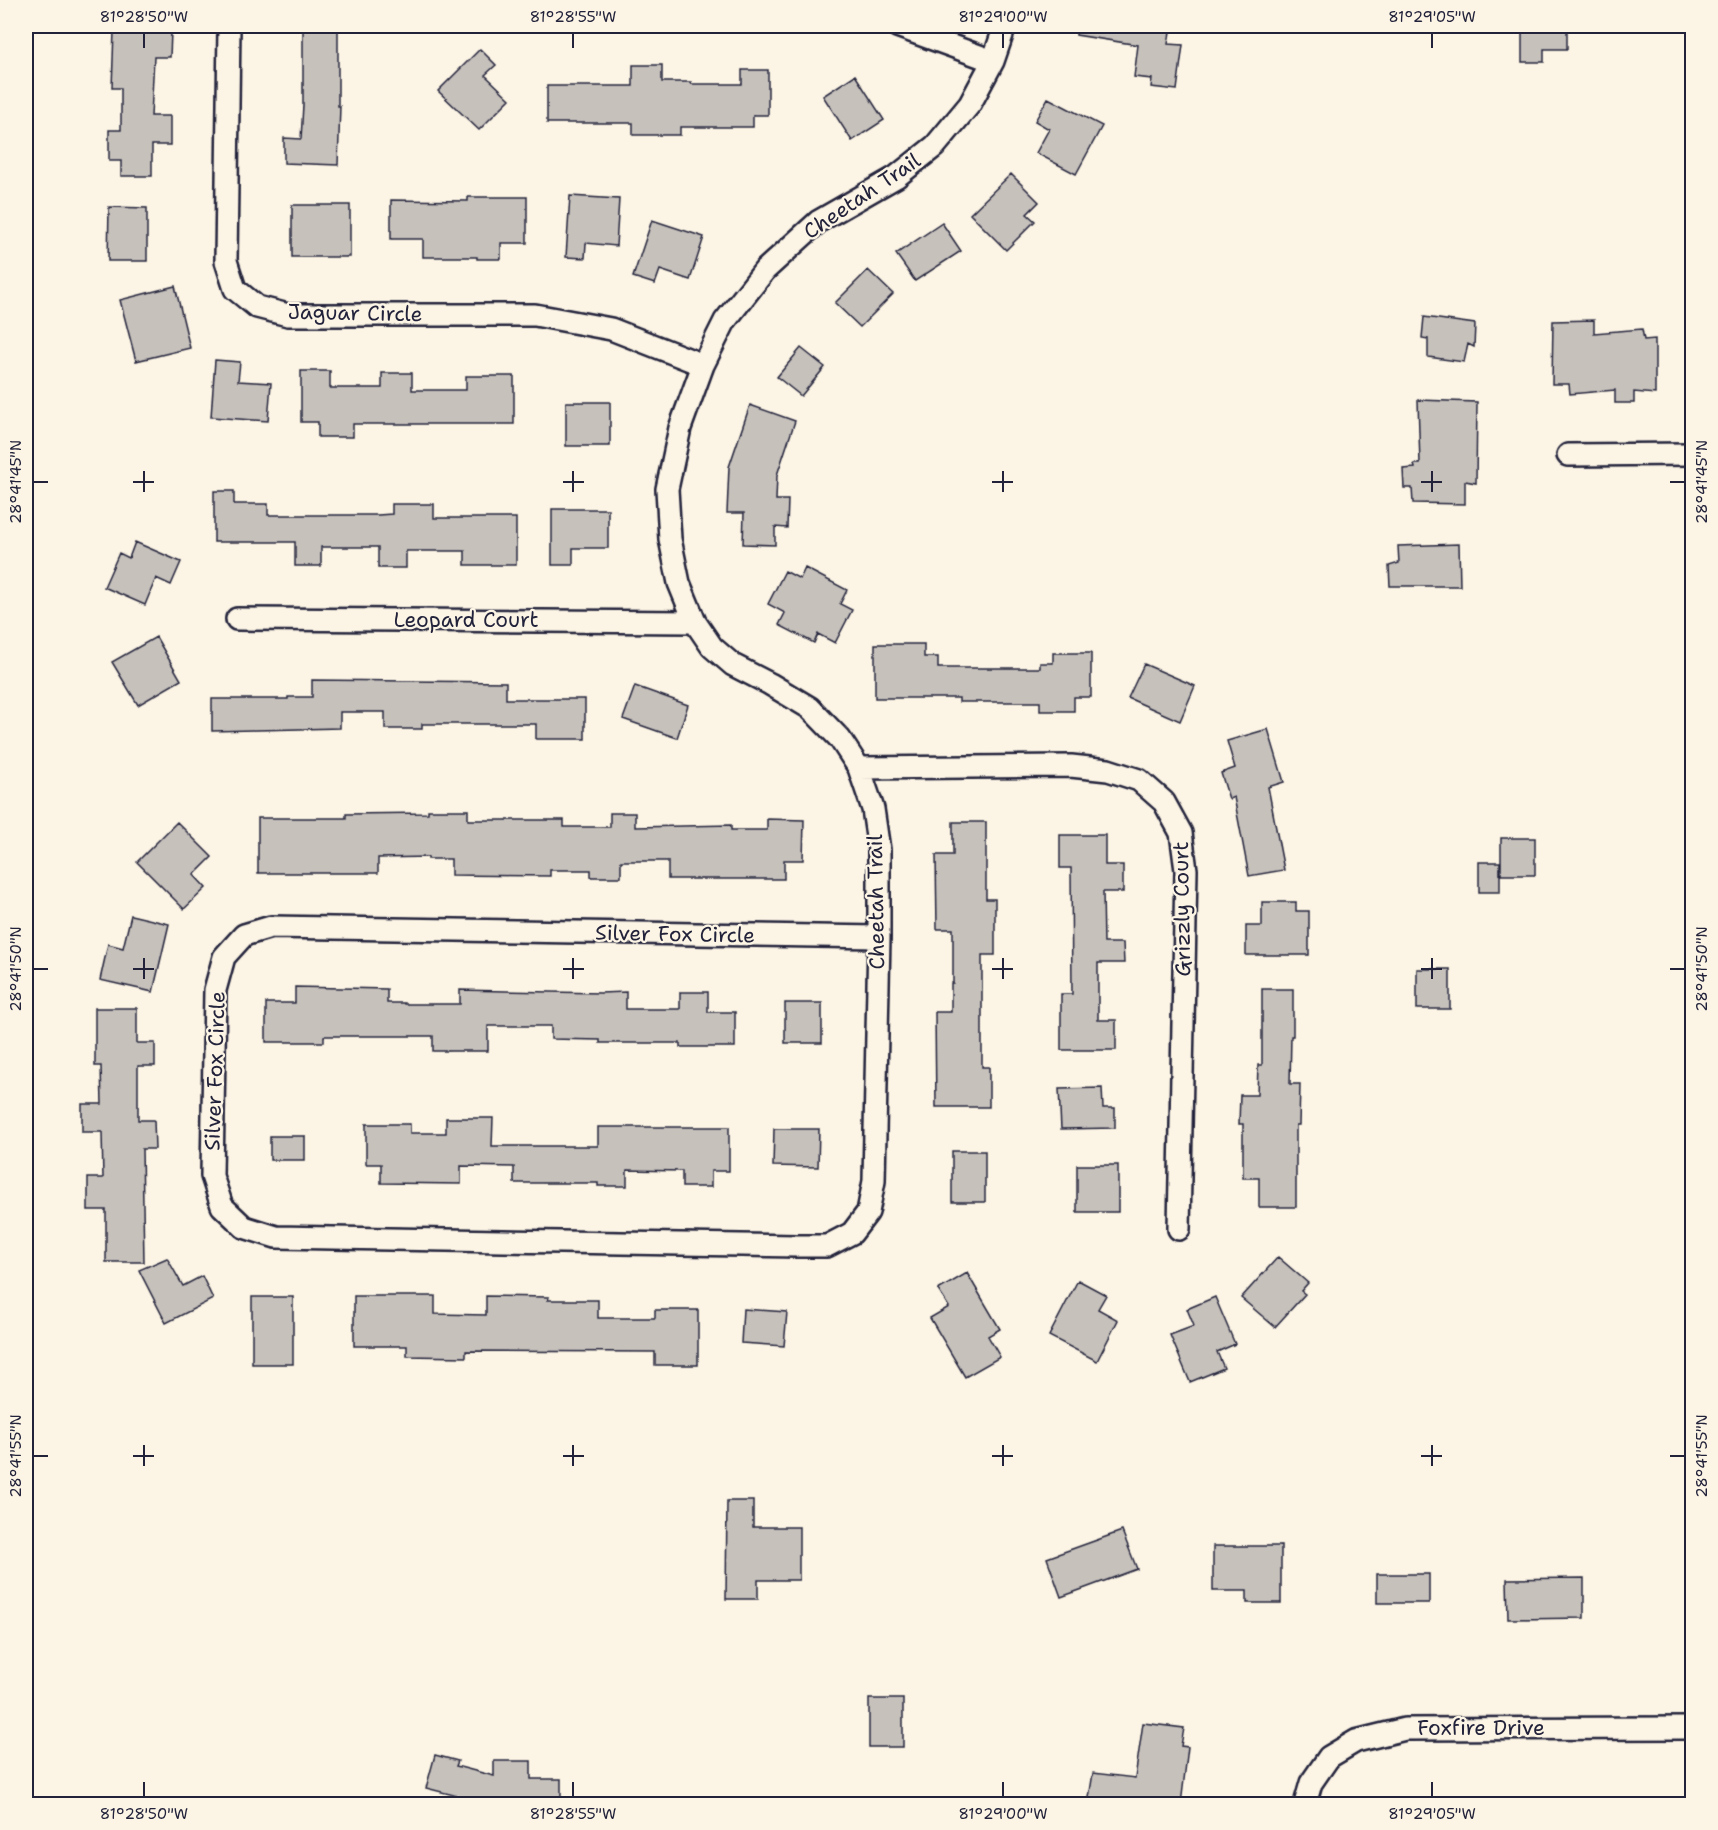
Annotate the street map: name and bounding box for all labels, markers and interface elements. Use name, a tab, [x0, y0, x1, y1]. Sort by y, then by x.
text: 81°28'50"W	[100, 7, 188, 27]
text: 81°28'55"W	[530, 7, 616, 27]
text: 81°29'00"W	[958, 7, 1048, 27]
text: 81°29'05"W	[1388, 7, 1476, 27]
street label: Cheetah Trail	[798, 146, 927, 245]
street label: Jaguar Circle	[287, 298, 423, 328]
text: 28°41'45"N	[6, 440, 26, 524]
text: 28°41'45"N	[1692, 440, 1712, 524]
street label: Leopard Court	[393, 606, 539, 634]
street label: Cheetah Trail	[861, 833, 891, 970]
street label: Grizzly Court	[1167, 841, 1197, 977]
street label: Silver Fox Circle	[595, 919, 755, 949]
text: 28°41'50"N	[6, 926, 26, 1012]
text: 28°41'50"N	[1692, 926, 1712, 1012]
street label: Silver Fox Circle	[198, 991, 232, 1151]
text: 28°41'55"N	[6, 1414, 26, 1498]
text: 28°41'55"N	[1692, 1414, 1712, 1498]
street label: Foxfire Drive	[1417, 1714, 1545, 1742]
text: 81°28'50"W	[100, 1804, 188, 1824]
text: 81°28'55"W	[530, 1804, 616, 1824]
text: 81°29'00"W	[958, 1804, 1048, 1824]
text: 81°29'05"W	[1388, 1804, 1476, 1824]

